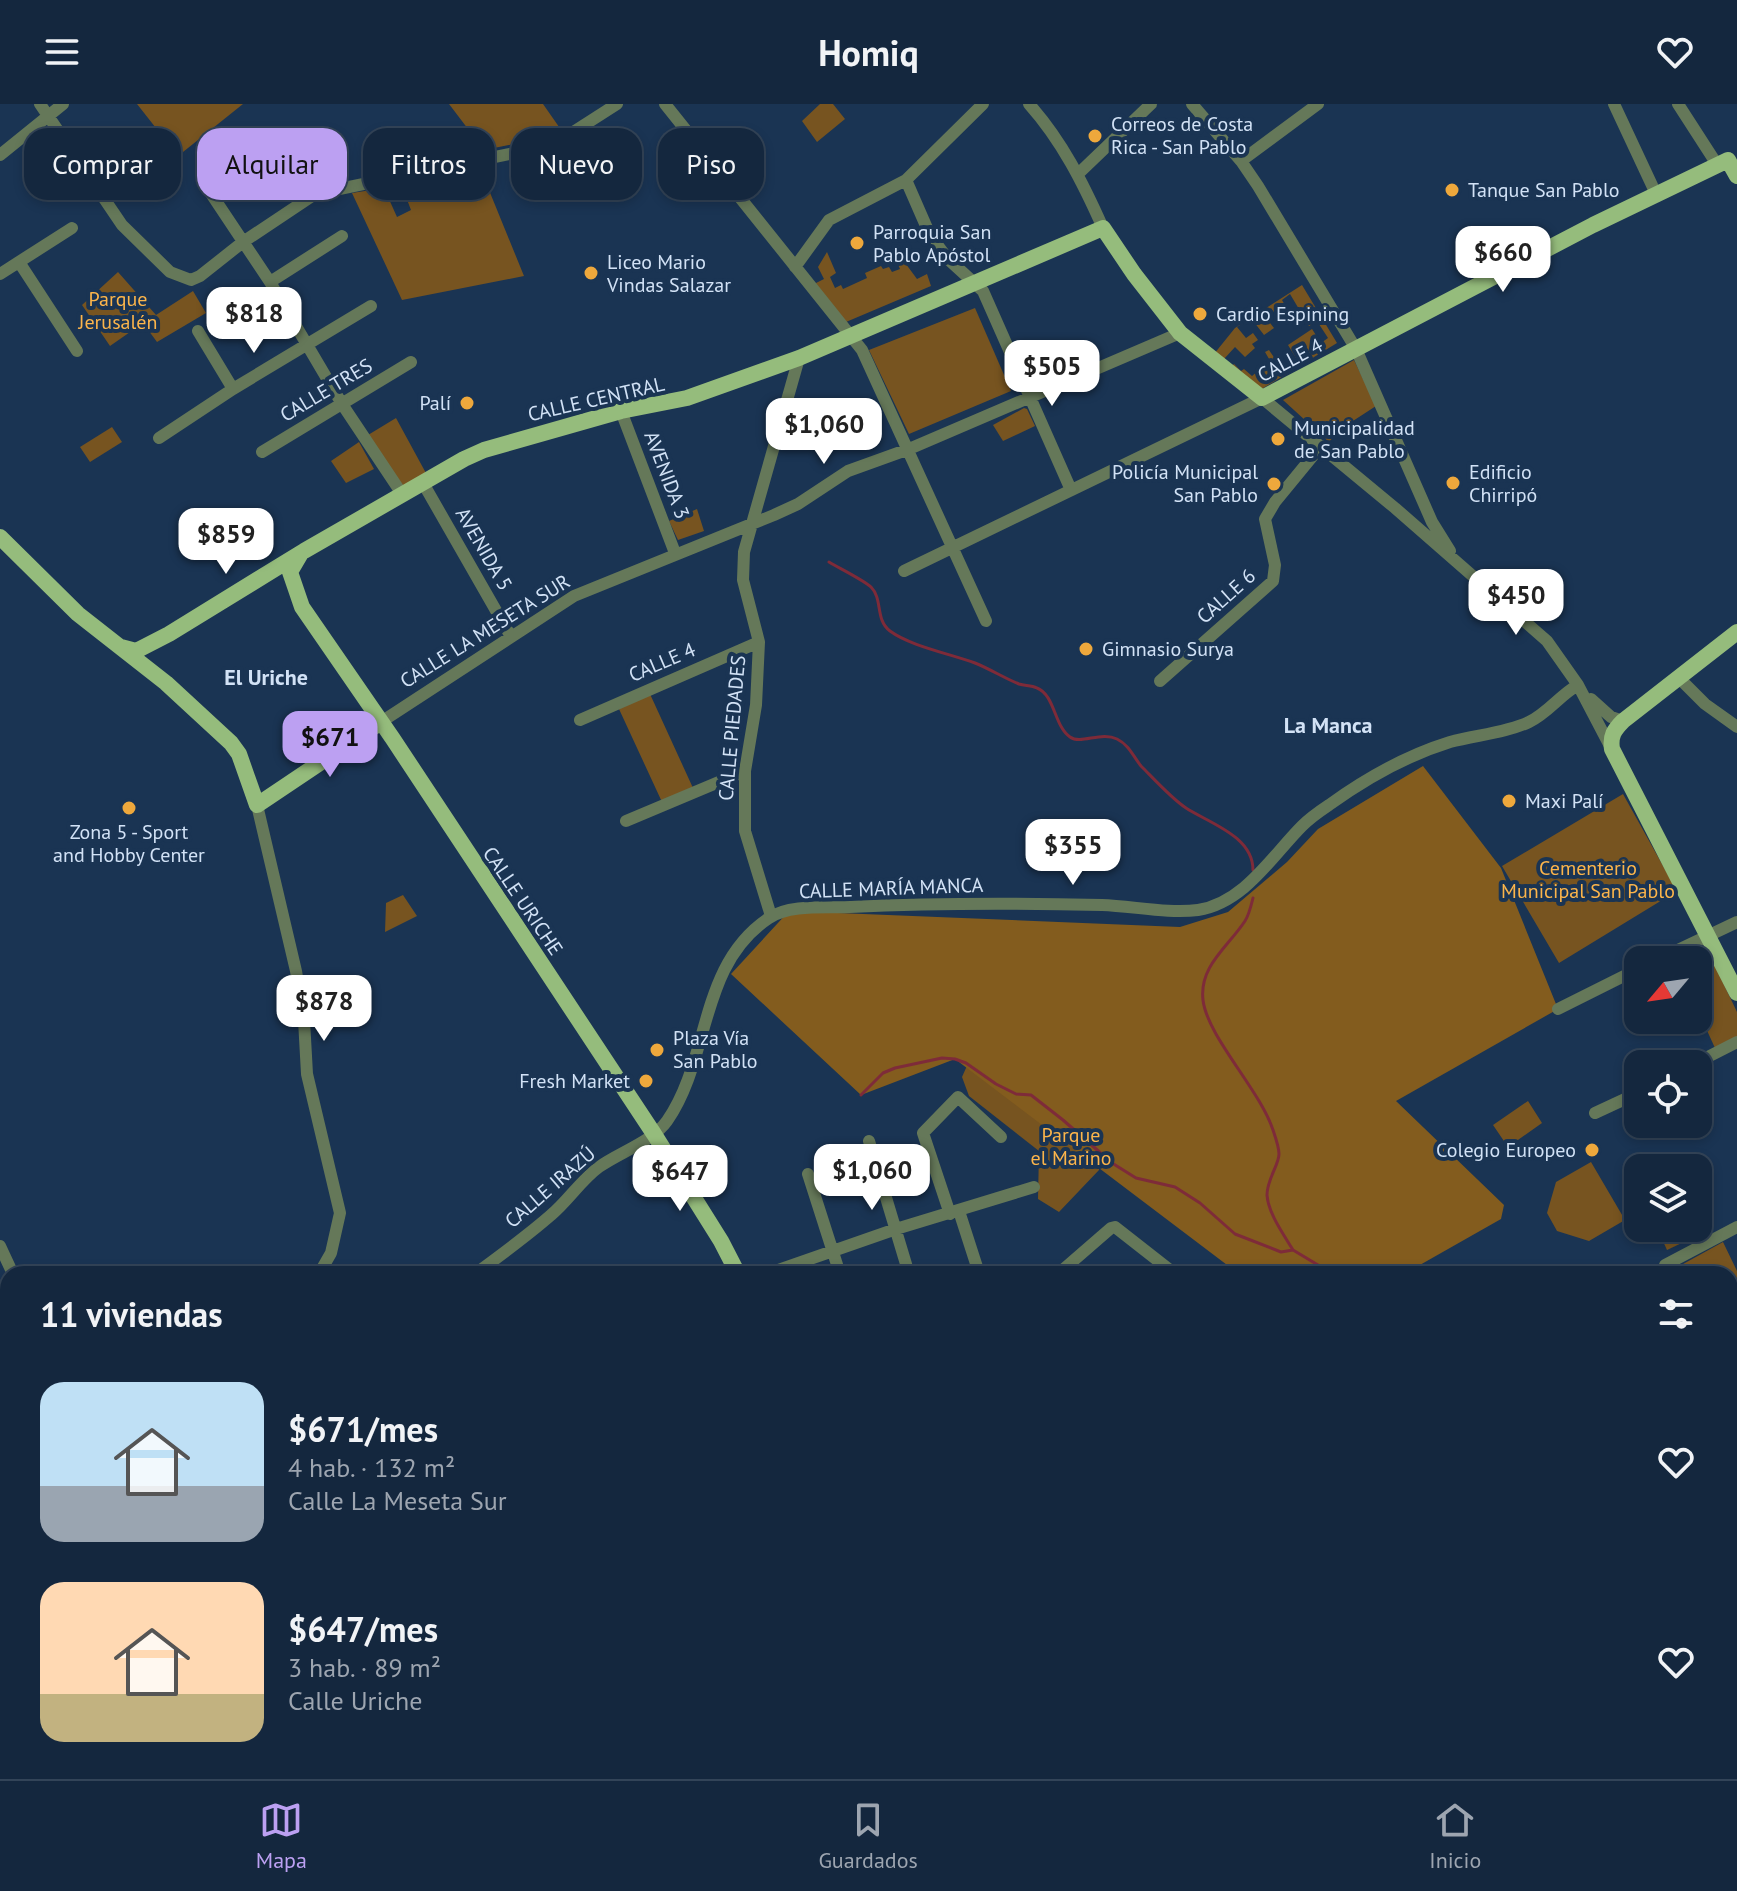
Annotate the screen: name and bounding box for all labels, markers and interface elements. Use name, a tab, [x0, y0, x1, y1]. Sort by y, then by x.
text: Homiq	[818, 29, 919, 76]
icon: menu	[40, 30, 84, 74]
icon: heart	[1653, 30, 1697, 74]
place label: Correos de Costa Rica - San Pablo	[1111, 111, 1253, 160]
marker: Correos de Costa Rica - San Pablo	[1086, 127, 1104, 145]
chip: Comprar	[24, 128, 181, 200]
chip: Alquilar	[197, 128, 347, 200]
chip: Filtros	[363, 128, 495, 200]
chip: Nuevo	[511, 128, 642, 200]
chip: Piso	[658, 128, 764, 200]
place label: Tanque San Pablo	[1468, 177, 1619, 203]
marker: Tanque San Pablo	[1443, 181, 1461, 199]
place label: Parroquia San Pablo Apóstol	[873, 219, 991, 268]
pin: $660	[1456, 226, 1550, 294]
marker: Parroquia San Pablo Apóstol	[848, 234, 866, 252]
text: $660	[1474, 235, 1532, 268]
place label: Liceo Mario Vindas Salazar	[606, 249, 731, 298]
marker: Liceo Mario Vindas Salazar	[582, 264, 600, 282]
park label: Parque Jerusalén	[78, 286, 157, 335]
pin: $818	[207, 287, 301, 355]
text: $818	[225, 296, 283, 329]
place label: Cardio Espining	[1216, 301, 1349, 327]
marker: Cardio Espining	[1191, 305, 1209, 323]
street label: CALLE 4	[1253, 332, 1327, 388]
pin: $505	[1005, 340, 1099, 408]
text: $505	[1023, 349, 1081, 382]
street label: CALLE TRES	[275, 352, 377, 428]
street label: CALLE CENTRAL	[525, 371, 667, 427]
place label: Palí	[419, 390, 451, 416]
marker: Palí	[458, 394, 476, 412]
pin: $1,060	[759, 398, 889, 466]
text: $1,060	[784, 407, 864, 440]
place label: Municipalidad de San Pablo	[1294, 415, 1415, 464]
street label: AVENIDA 3	[638, 427, 696, 523]
marker: Municipalidad de San Pablo	[1269, 430, 1287, 448]
place label: Policía Municipal San Pablo	[1112, 459, 1258, 508]
place label: Edificio Chirripó	[1469, 459, 1537, 508]
marker: Edificio Chirripó	[1444, 474, 1462, 492]
marker: Policía Municipal San Pablo	[1265, 475, 1283, 493]
street label: AVENIDA 5	[450, 503, 518, 595]
pin: $859	[179, 508, 273, 576]
text: $859	[197, 517, 255, 550]
street label: CALLE 6	[1191, 563, 1261, 629]
street label: CALLE LA MESETA SUR	[395, 568, 575, 694]
pin: $450	[1469, 569, 1563, 637]
text: $450	[1487, 578, 1545, 611]
street label: CALLE 4	[625, 636, 699, 688]
place label: Gimnasio Surya	[1102, 636, 1234, 662]
marker: Gimnasio Surya	[1077, 640, 1095, 658]
street label: CALLE PIEDADES	[713, 654, 751, 802]
district label: El Uriche	[224, 663, 308, 691]
pin: $671	[283, 711, 377, 779]
district label: La Manca	[1284, 711, 1372, 739]
text: $671	[301, 720, 359, 753]
place label: Maxi Palí	[1525, 788, 1603, 814]
marker: Maxi Palí	[1500, 792, 1518, 810]
marker: Zona 5 - Sport and Hobby Center	[120, 799, 138, 817]
place label: Zona 5 - Sport and Hobby Center	[53, 819, 205, 868]
pin: $355	[1026, 819, 1120, 887]
text: $355	[1044, 828, 1102, 861]
street label: CALLE URICHE	[477, 842, 569, 960]
park label: Cementerio Municipal San Pablo	[1501, 855, 1675, 904]
street label: CALLE MARÍA MANCA	[798, 872, 984, 904]
north arrow	[1624, 946, 1712, 1034]
map controls	[1624, 946, 1712, 1242]
pin: $878	[277, 975, 371, 1043]
text: $878	[295, 984, 353, 1017]
place label: Plaza Vía San Pablo	[673, 1025, 758, 1074]
marker: Plaza Vía San Pablo	[648, 1041, 666, 1059]
button: locate	[1624, 1050, 1712, 1138]
place label: Fresh Market	[519, 1068, 630, 1094]
marker: Fresh Market	[637, 1072, 655, 1090]
park label: Parque el Marino	[1031, 1122, 1111, 1171]
place label: Colegio Europeo	[1436, 1137, 1576, 1163]
street label: CALLE IRAZÚ	[499, 1140, 601, 1234]
marker: Colegio Europeo	[1583, 1141, 1601, 1159]
pin: $1,060	[807, 1144, 937, 1212]
pin: $647	[633, 1145, 727, 1213]
text: $1,060	[832, 1153, 912, 1186]
text: $647	[651, 1154, 709, 1187]
button: layers	[1624, 1154, 1712, 1242]
text: 11 viviendas	[40, 1292, 223, 1336]
icon: filters	[1654, 1292, 1698, 1336]
text: $671/mes	[288, 1407, 438, 1451]
icon: home	[104, 1414, 200, 1510]
icon: heart	[1654, 1440, 1698, 1484]
text: 4 hab. · 132 m²	[288, 1451, 455, 1484]
text: Calle La Meseta Sur	[288, 1484, 507, 1517]
text: $647/mes	[288, 1607, 438, 1651]
icon: home	[104, 1614, 200, 1710]
icon: heart	[1654, 1640, 1698, 1684]
text: 3 hab. · 89 m²	[288, 1651, 441, 1684]
text: Calle Uriche	[288, 1684, 423, 1717]
tab: Mapa	[256, 1798, 307, 1874]
tab: Guardados	[818, 1798, 918, 1874]
tab: Inicio	[1429, 1798, 1481, 1874]

